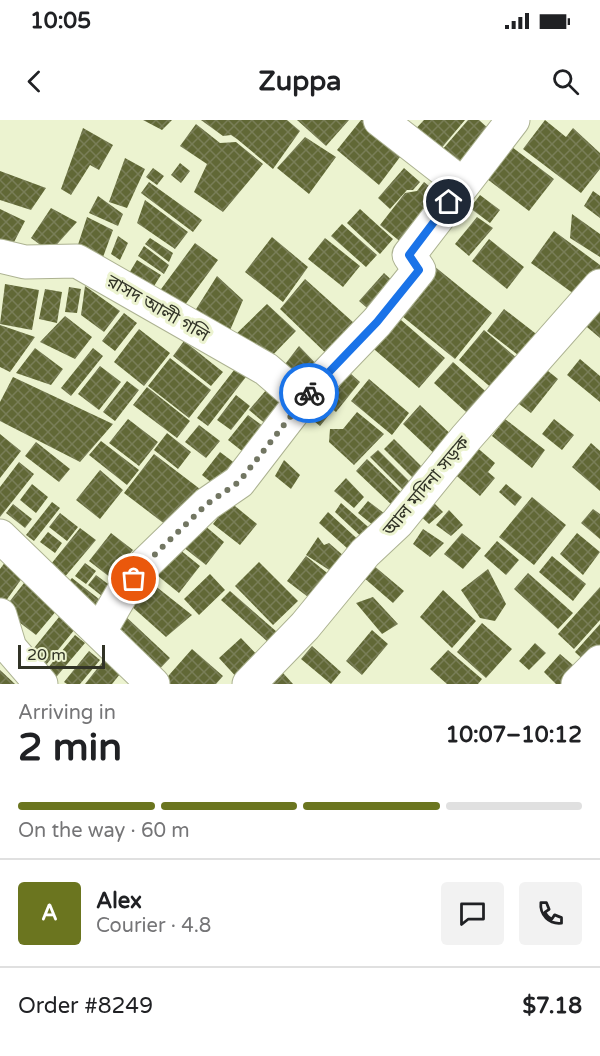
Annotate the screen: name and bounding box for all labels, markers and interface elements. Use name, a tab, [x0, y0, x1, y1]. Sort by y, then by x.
text: 10:05	[30, 8, 91, 34]
icon: back	[18, 65, 51, 98]
text: Zuppa	[259, 65, 341, 98]
icon: search	[549, 65, 582, 98]
pin	[423, 176, 474, 227]
icon: home	[432, 185, 465, 218]
street label: রাসদ আলী গলি	[102, 269, 214, 347]
courier	[279, 363, 339, 423]
icon: bike	[293, 377, 326, 410]
street label: আল মদিনা সড়ক	[377, 431, 474, 541]
pin	[108, 553, 159, 604]
icon: bag	[117, 562, 150, 595]
scale bar	[18, 642, 105, 670]
text: 20 m	[27, 645, 66, 665]
text: Arriving in	[18, 701, 116, 725]
text: 10:07–10:12	[445, 722, 582, 748]
text: 2 min	[18, 724, 122, 771]
text: On the way · 60 m	[18, 819, 190, 843]
button: chat	[441, 882, 504, 945]
button: phone	[519, 882, 582, 945]
text: Alex	[96, 888, 142, 914]
text: A	[41, 900, 58, 926]
text: Courier · 4.8	[96, 914, 211, 938]
text: Order #8249	[18, 993, 153, 1019]
text: $7.18	[522, 993, 582, 1019]

